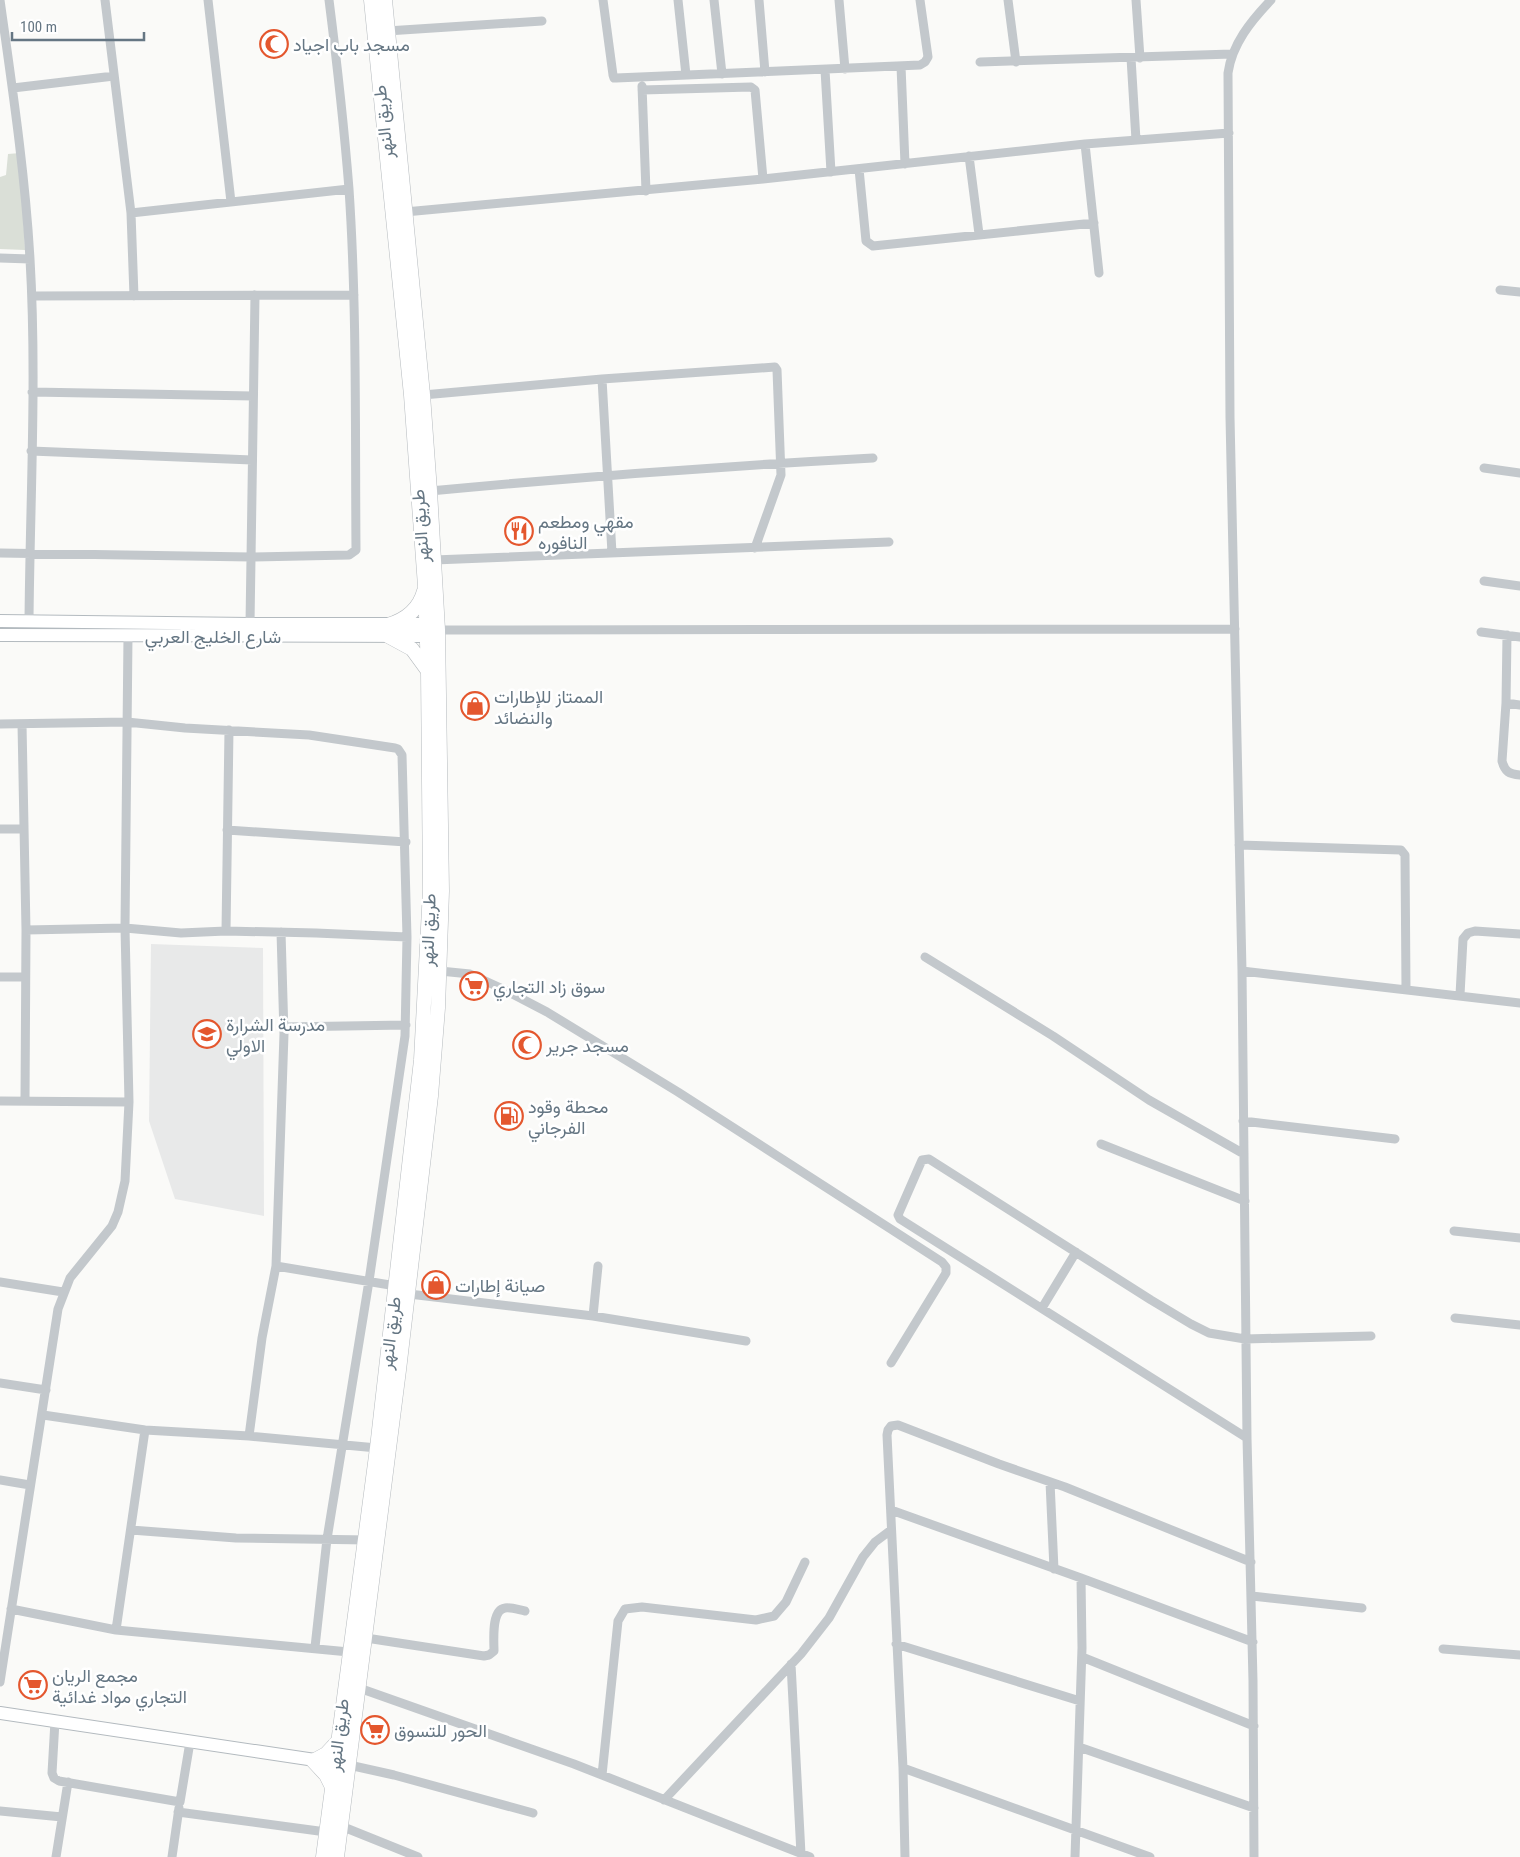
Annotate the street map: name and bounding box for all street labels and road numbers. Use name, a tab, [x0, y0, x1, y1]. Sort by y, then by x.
street label: طريق النهر	[369, 84, 398, 161]
street label: طريق النهر	[407, 488, 434, 564]
street label: شارع الخليج العربي	[145, 626, 281, 652]
street label: طريق النهر	[416, 893, 441, 968]
street label: طريق النهر	[375, 1295, 406, 1372]
street label: طريق النهر	[323, 1697, 354, 1774]

